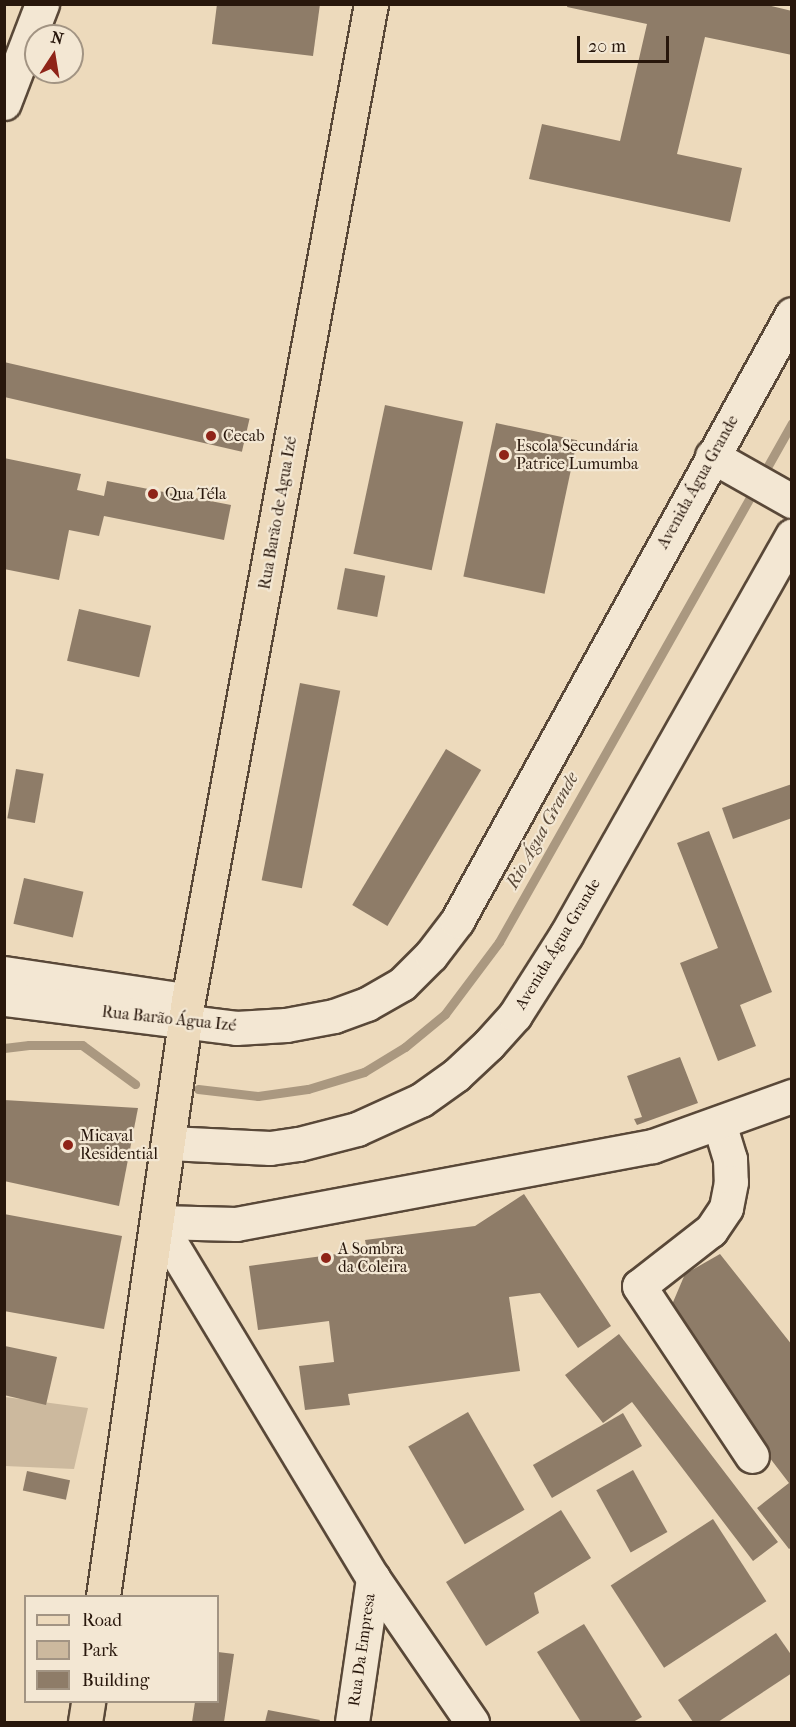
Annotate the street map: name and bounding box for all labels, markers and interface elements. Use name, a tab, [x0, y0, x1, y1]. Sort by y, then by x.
north arrow	[24, 24, 84, 84]
scale bar	[580, 24, 672, 62]
text: N	[50, 27, 65, 48]
text: 20 m	[588, 36, 626, 57]
street label: Avenida Água Grande	[653, 412, 743, 552]
place label: Cecab	[223, 426, 265, 446]
marker: Cecab	[204, 429, 218, 443]
street label: Rua Barão de Agua Izé	[255, 435, 301, 591]
place label: Escola Secundária Patrice Lumumba	[516, 436, 639, 474]
marker: Escola Secundária Patrice Lumumba	[497, 448, 511, 462]
place label: Qua Téla	[165, 484, 226, 504]
marker: Qua Téla	[146, 487, 160, 501]
water label: Rio Água Grande	[502, 769, 584, 893]
street label: Avenida Água Grande	[511, 875, 605, 1013]
street label: Rua Barão Água Izé	[101, 1002, 237, 1036]
place label: Micaval Residential	[80, 1126, 158, 1164]
marker: Micaval Residential	[61, 1138, 75, 1152]
place label: A Sombra da Coleira	[338, 1239, 407, 1277]
marker: A Sombra da Coleira	[319, 1251, 333, 1265]
street label: Rua Da Empresa	[345, 1592, 379, 1708]
legend	[24, 1595, 219, 1703]
text: Road	[82, 1610, 122, 1631]
text: Park	[82, 1640, 118, 1661]
text: Building	[82, 1670, 149, 1691]

